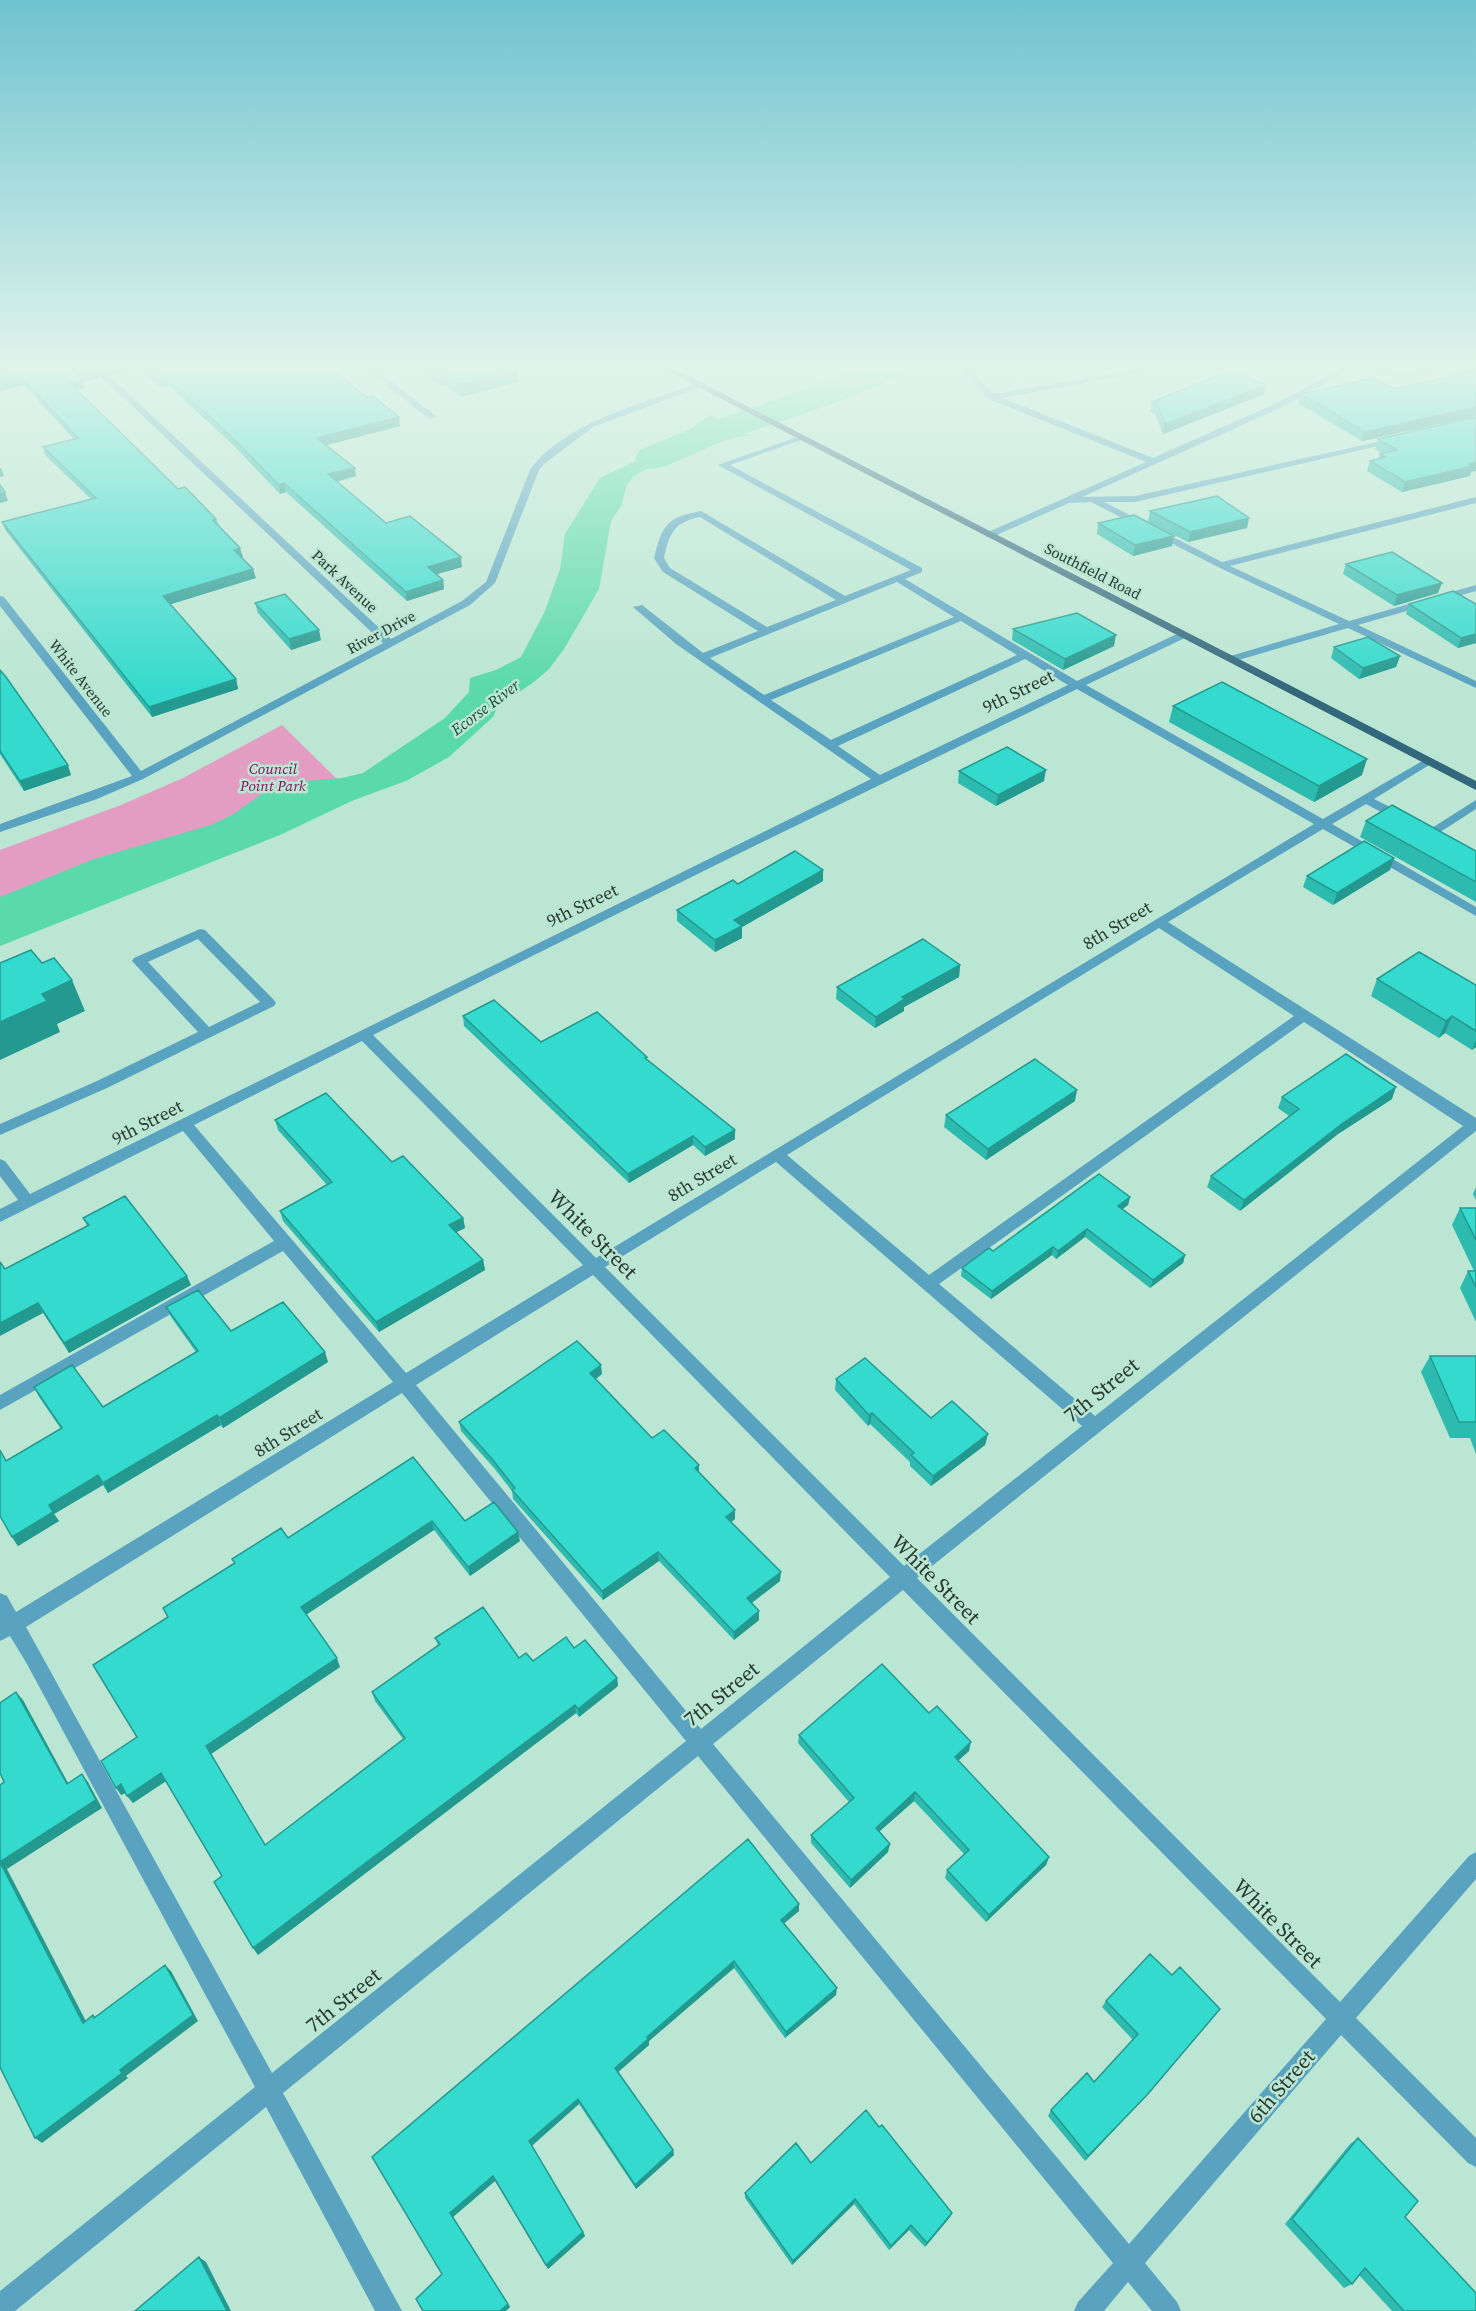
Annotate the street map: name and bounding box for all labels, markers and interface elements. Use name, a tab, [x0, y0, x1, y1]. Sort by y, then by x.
street label: Southfield Road	[1041, 538, 1145, 605]
street label: Park Avenue	[307, 545, 383, 617]
street label: River Drive	[343, 605, 419, 659]
street label: White Avenue	[44, 635, 118, 721]
street label: 9th Street	[978, 663, 1058, 719]
water label: Ecorse River	[445, 673, 524, 741]
park label: Council Point Park	[239, 758, 307, 796]
street label: 9th Street	[542, 877, 622, 933]
street label: 8th Street	[1078, 895, 1156, 955]
street label: 9th Street	[107, 1093, 187, 1150]
street label: 8th Street	[663, 1147, 741, 1207]
street label: White Street	[542, 1183, 644, 1285]
street label: 7th Street	[1057, 1351, 1145, 1429]
street label: 8th Street	[249, 1401, 327, 1463]
street label: White Street	[885, 1528, 987, 1630]
street label: 7th Street	[677, 1655, 765, 1733]
street label: White Street	[1227, 1872, 1329, 1974]
street label: 7th Street	[299, 1961, 387, 2039]
street label: 6th Street	[1241, 2043, 1321, 2129]

